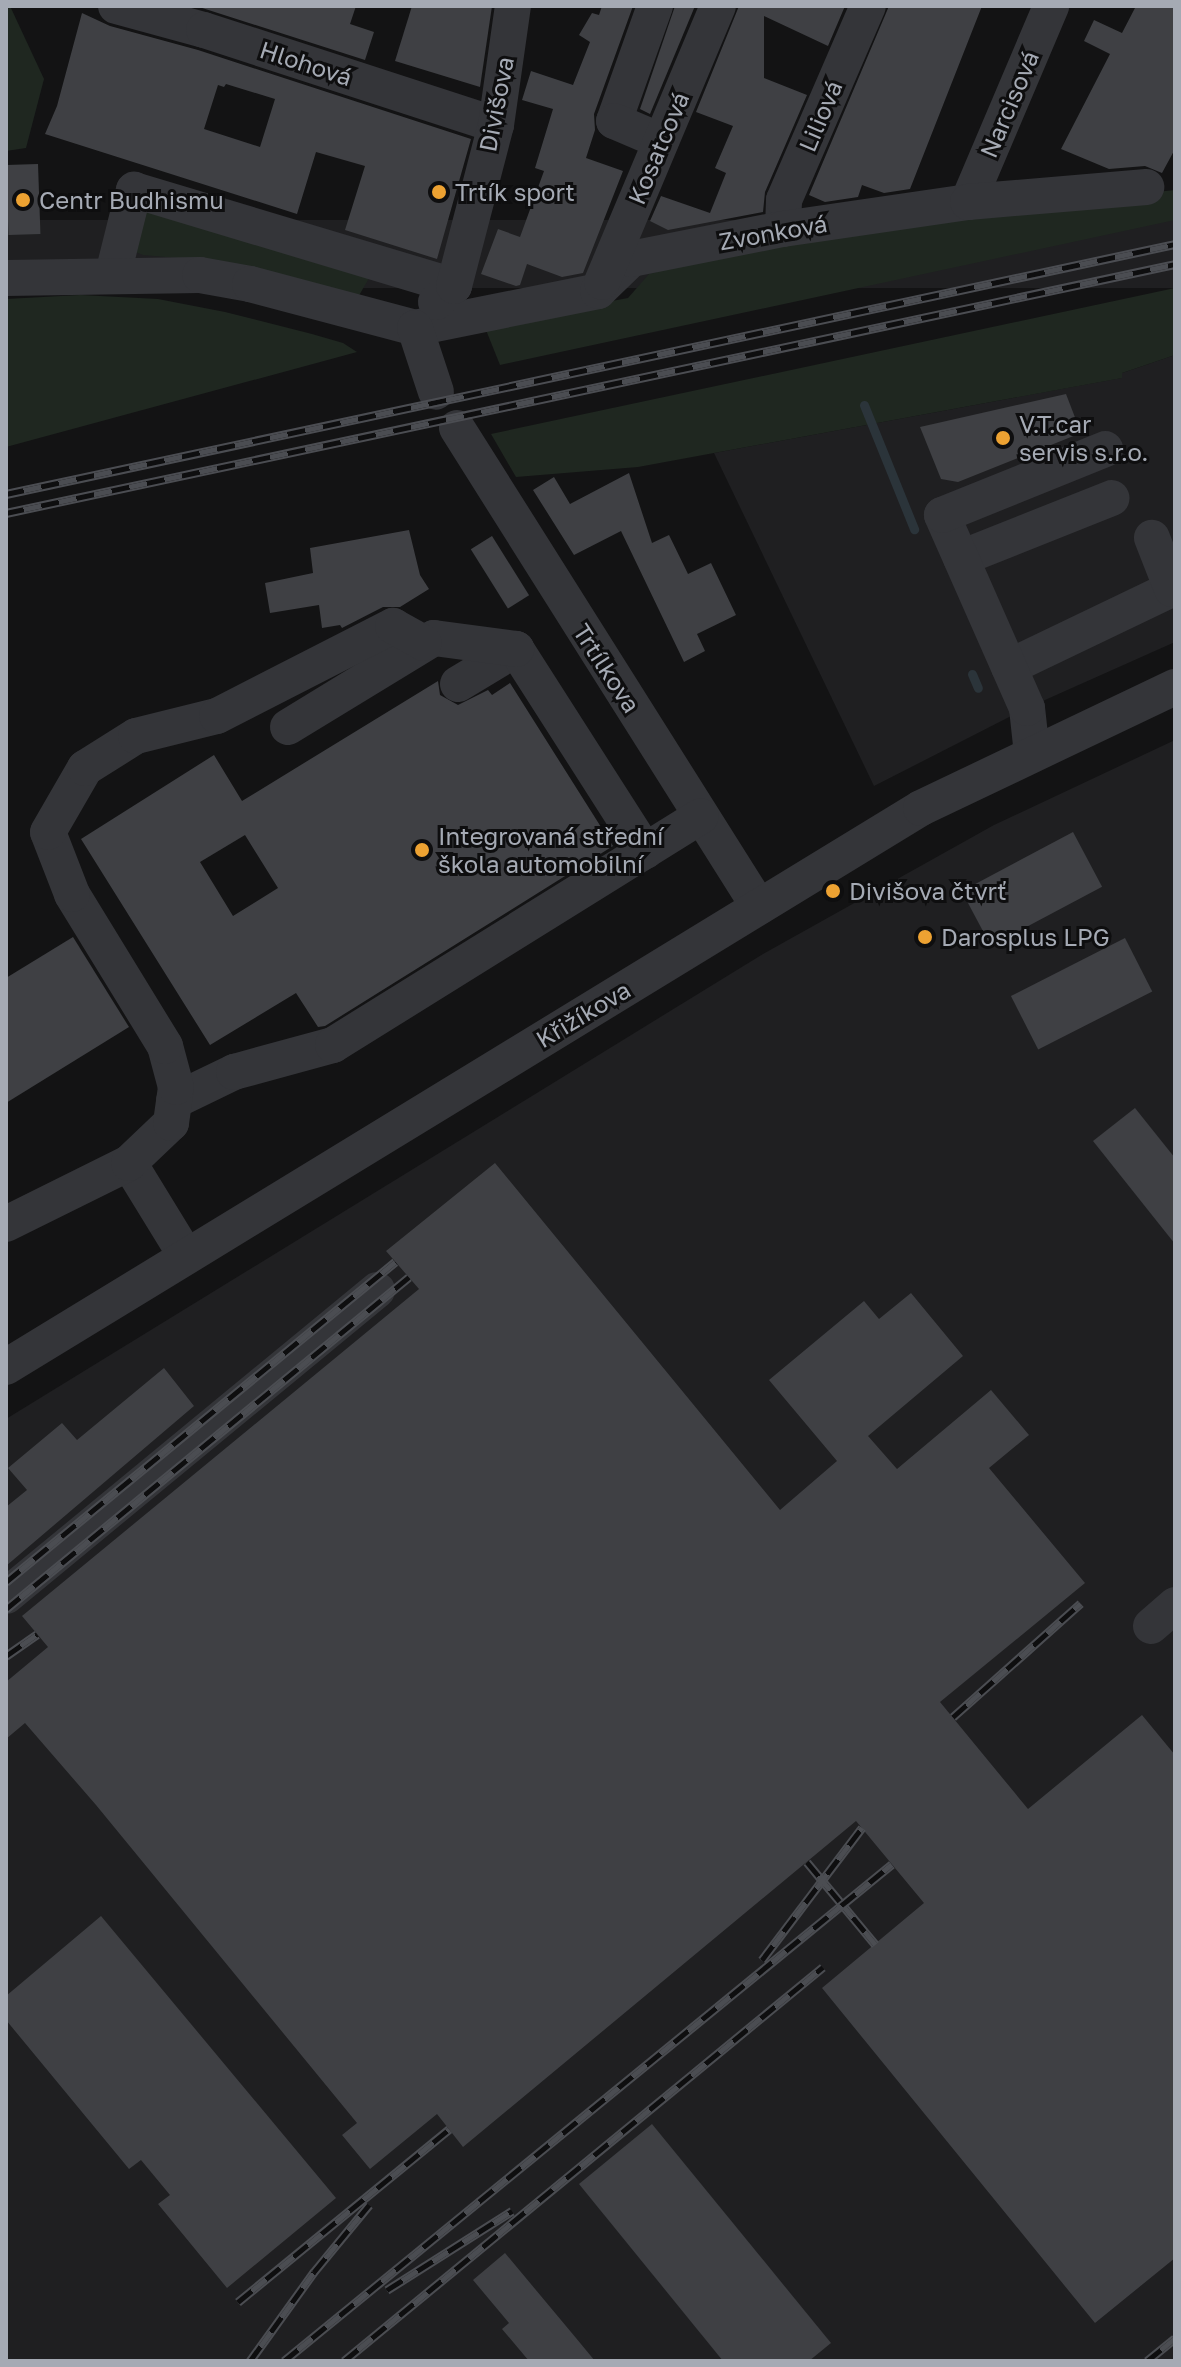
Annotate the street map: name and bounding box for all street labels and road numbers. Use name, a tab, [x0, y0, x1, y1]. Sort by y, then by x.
street label: Hlohová	[256, 35, 356, 91]
street label: Narcisová	[974, 46, 1044, 162]
street label: Divišova	[473, 54, 519, 154]
street label: Liliová	[792, 76, 848, 156]
street label: Kosatcová	[621, 87, 695, 209]
street label: Zvonková	[717, 208, 829, 256]
street label: Trtílkova	[568, 618, 646, 718]
street label: Křižíkova	[531, 975, 635, 1053]

